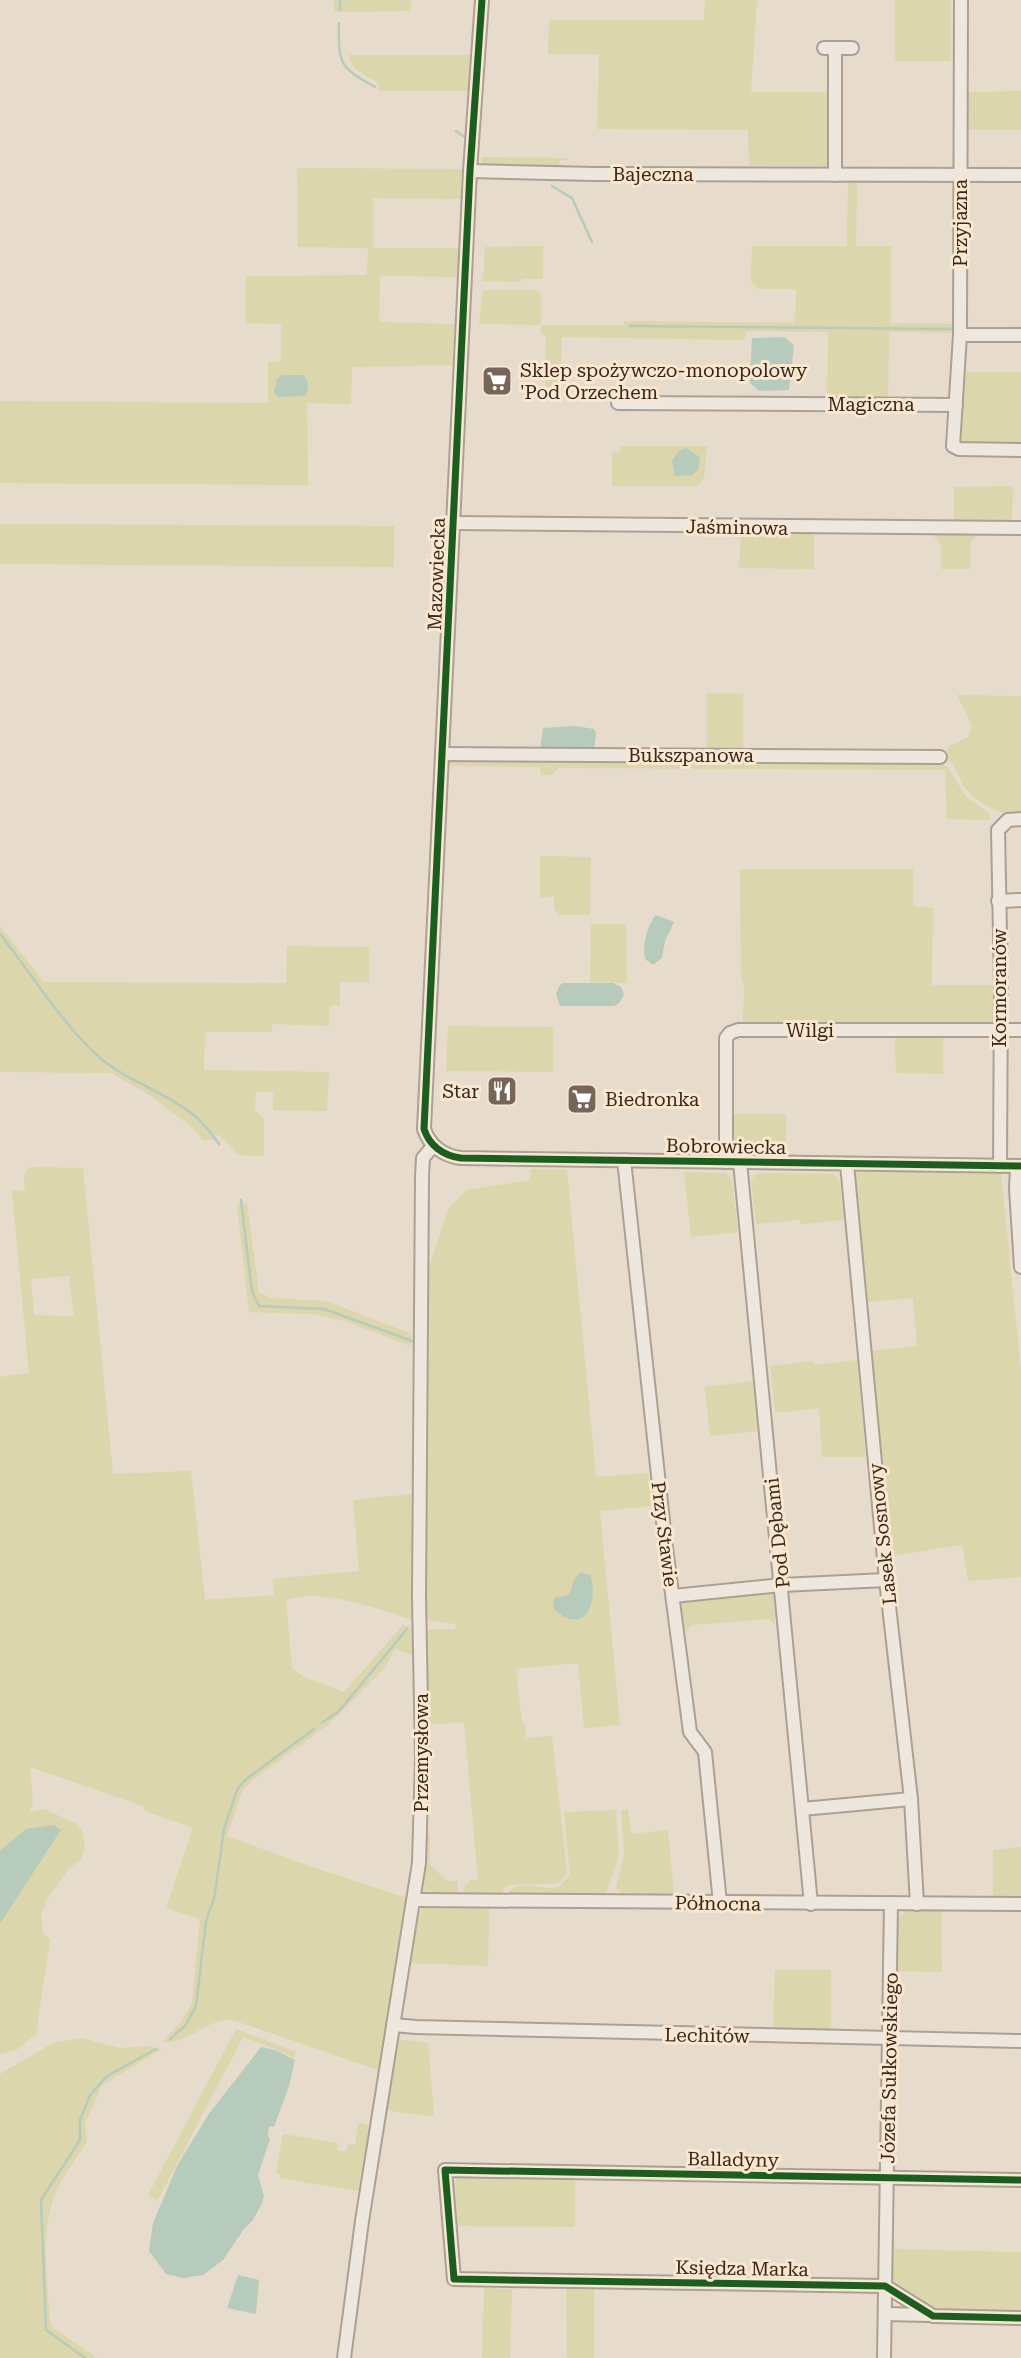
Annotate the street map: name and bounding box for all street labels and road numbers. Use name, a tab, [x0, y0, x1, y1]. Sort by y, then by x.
street label: Bajeczna	[612, 163, 694, 186]
street label: Przyjazna	[949, 178, 972, 267]
street label: Magiczna	[827, 393, 915, 416]
street label: Jaśminowa	[686, 515, 789, 540]
street label: Mazowiecka	[423, 516, 450, 631]
street label: Bukszpanowa	[628, 744, 755, 767]
street label: Kormoranów	[988, 928, 1011, 1048]
street label: Wilgi	[786, 1019, 834, 1042]
street label: Bobrowiecka	[666, 1134, 787, 1159]
street label: Lasek Sosnowy	[864, 1461, 901, 1606]
street label: Pod Dębami	[760, 1476, 795, 1589]
street label: Przy Stawie	[647, 1480, 682, 1588]
street label: Przemysłowa	[410, 1692, 433, 1813]
street label: Północna	[675, 1891, 762, 1916]
street label: Józefa Sułkowskiego	[876, 1972, 903, 2164]
street label: Lechitów	[664, 2023, 750, 2048]
street label: Balladyny	[687, 2147, 780, 2172]
street label: Księdza Marka	[675, 2256, 810, 2281]

